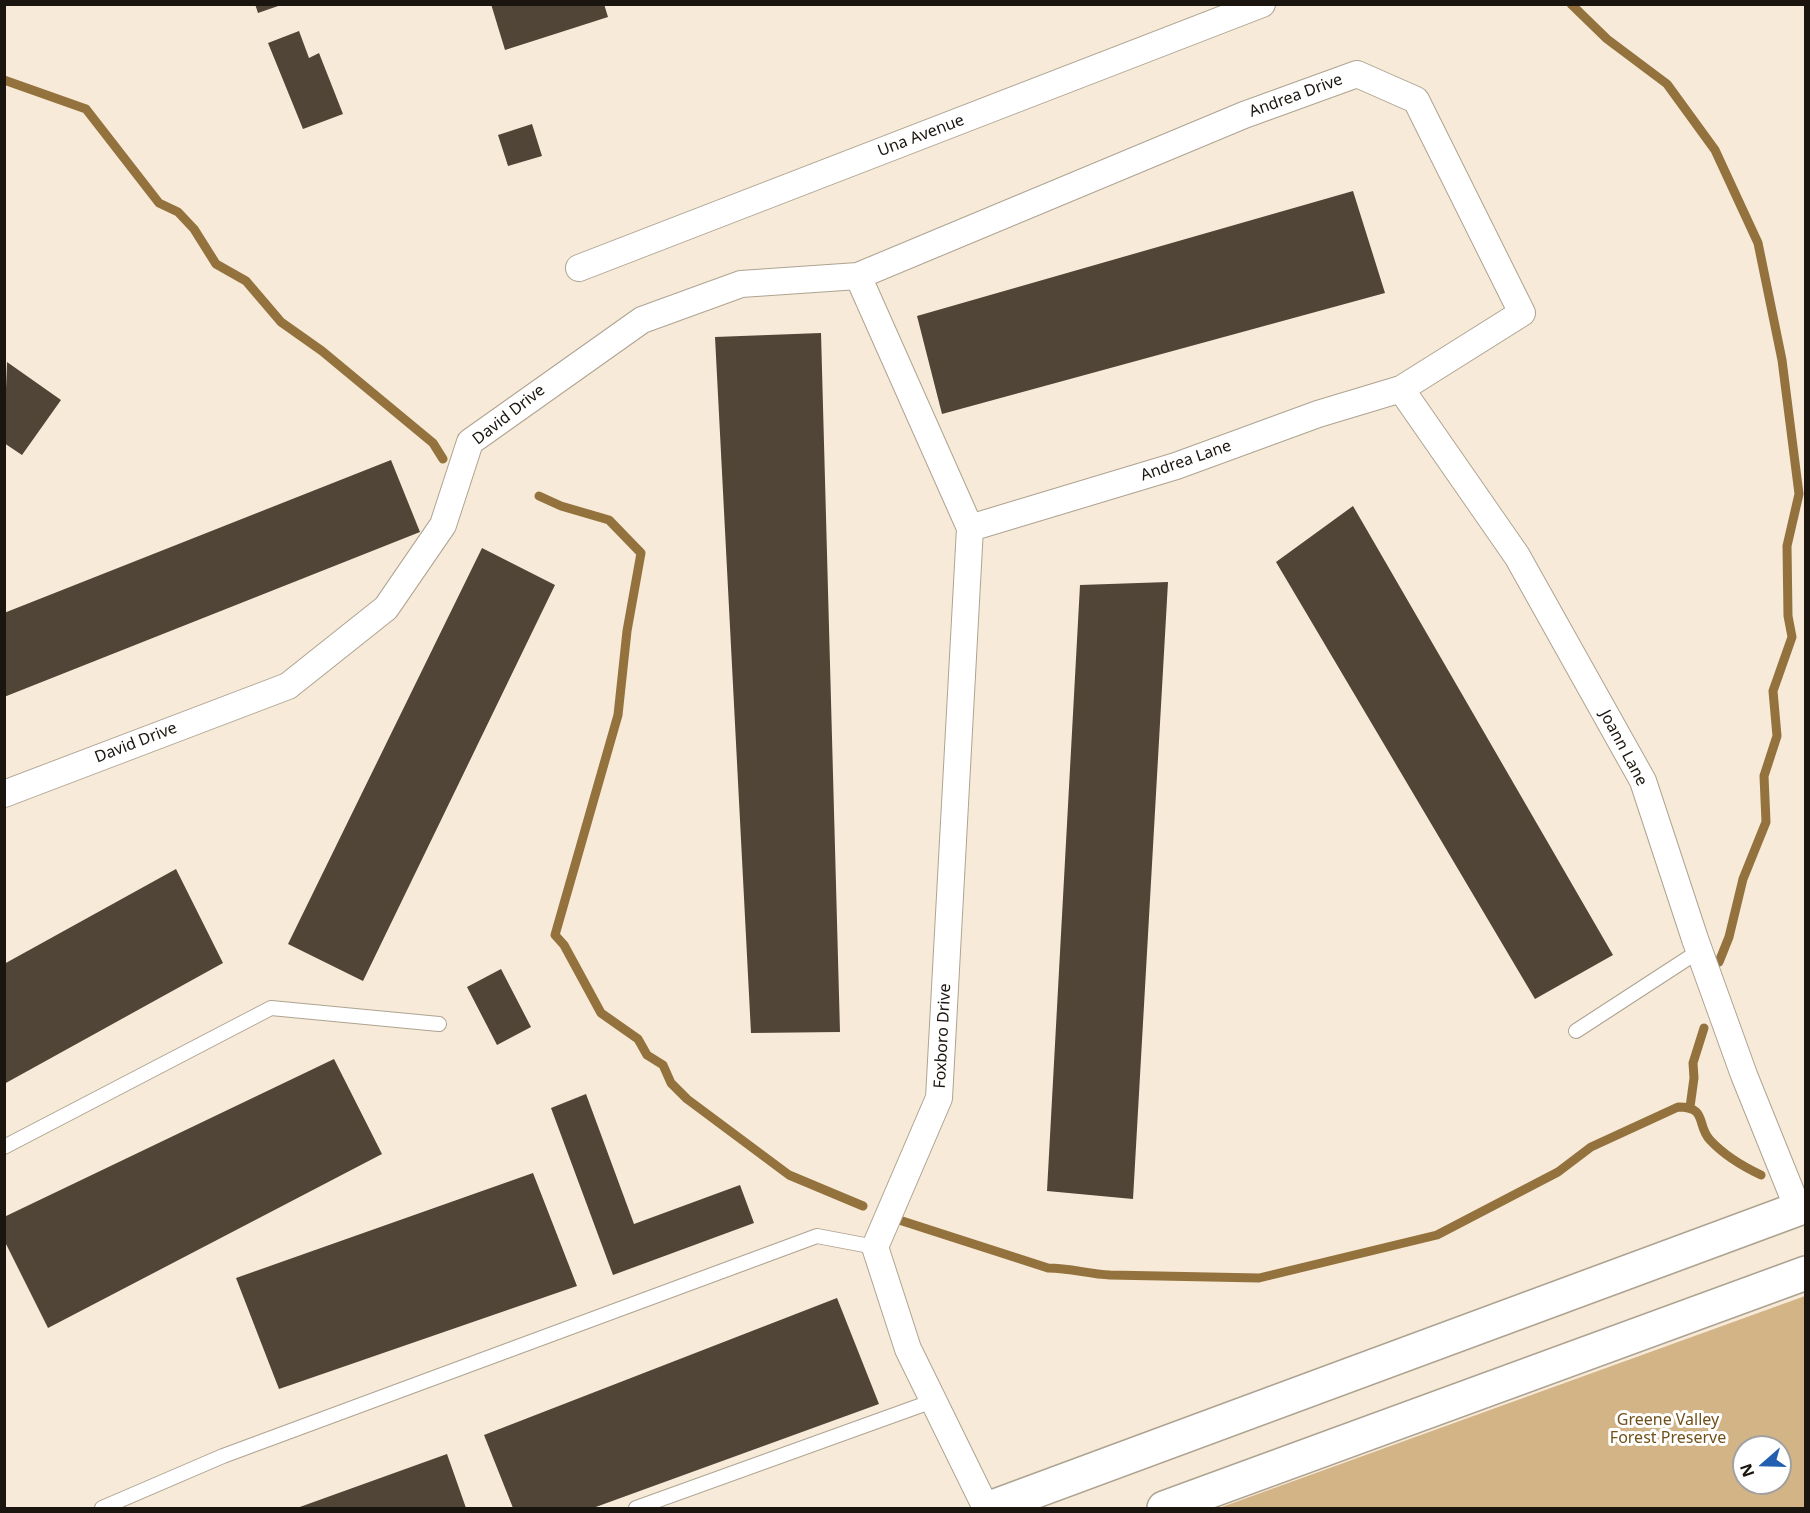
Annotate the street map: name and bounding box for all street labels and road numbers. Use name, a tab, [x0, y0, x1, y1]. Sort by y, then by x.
street label: Andrea Drive	[1247, 70, 1345, 122]
street label: Una Avenue	[875, 111, 967, 161]
street label: David Drive	[469, 381, 549, 449]
street label: Andrea Lane	[1138, 437, 1234, 485]
street label: Joann Lane	[1595, 707, 1651, 789]
street label: David Drive	[92, 719, 180, 767]
street label: Foxboro Drive	[931, 983, 955, 1089]

